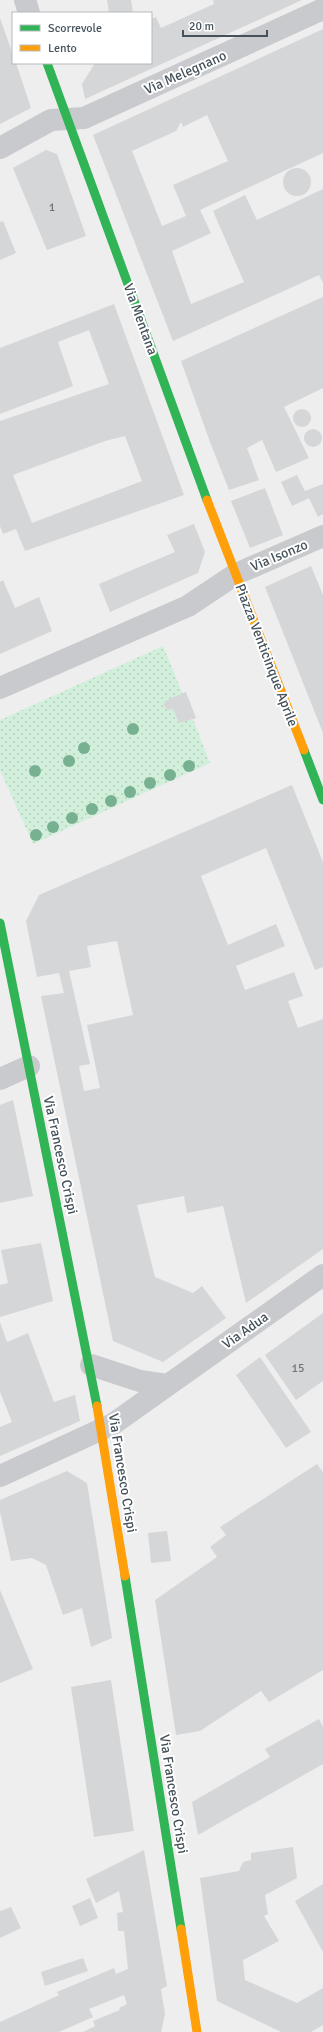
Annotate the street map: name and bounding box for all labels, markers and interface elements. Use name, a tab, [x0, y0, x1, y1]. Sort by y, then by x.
legend	[12, 12, 152, 64]
scale bar	[183, 12, 267, 38]
text: 20 m	[189, 19, 214, 34]
text: Scorrevole	[48, 21, 102, 36]
text: Lento	[48, 41, 77, 56]
street label: Via Melegnano	[141, 47, 229, 98]
house number: 1	[49, 200, 55, 215]
street label: Via Mentana	[120, 281, 161, 357]
street label: Via Isonzo	[248, 536, 310, 575]
street label: Piazza Venticinque Aprile	[231, 581, 302, 729]
street label: Via Francesco Crispi	[40, 1094, 81, 1216]
street label: Via Adua	[219, 1308, 272, 1352]
house number: 15	[292, 1361, 304, 1376]
street label: Via Francesco Crispi	[105, 1412, 140, 1534]
street label: Via Francesco Crispi	[156, 1733, 191, 1855]

